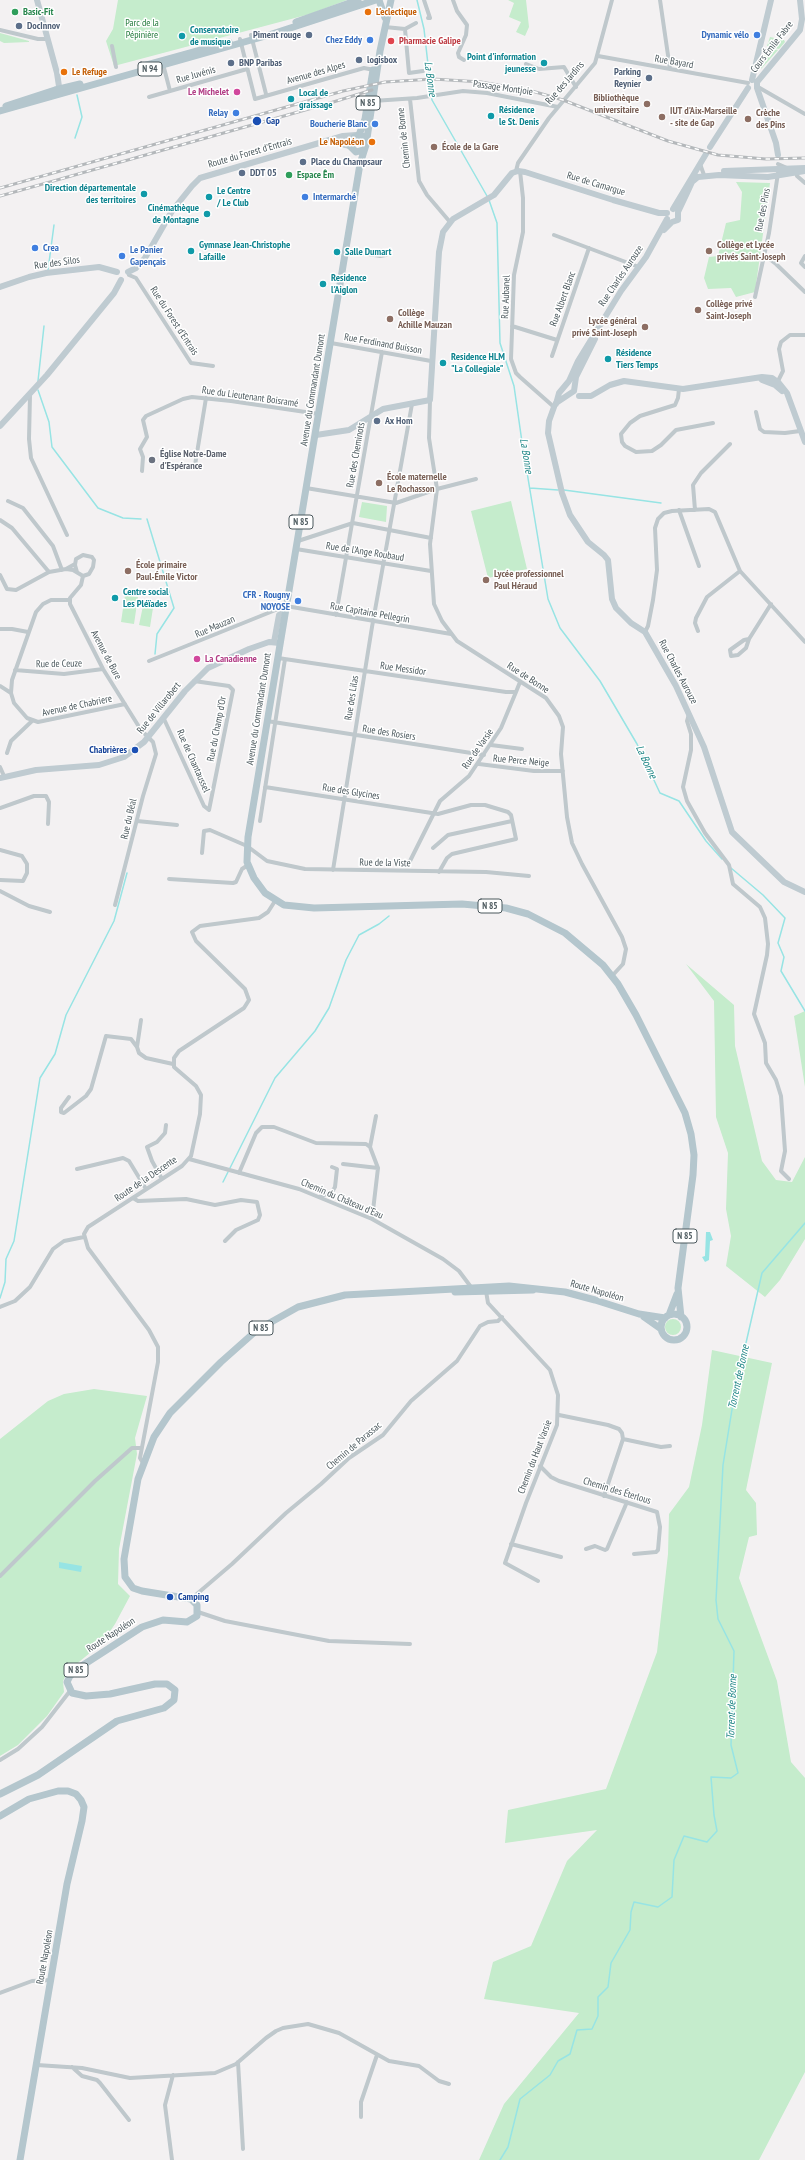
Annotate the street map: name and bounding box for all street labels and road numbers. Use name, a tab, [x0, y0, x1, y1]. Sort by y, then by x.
street label: Cours Émile Fabre	[748, 19, 796, 75]
street label: Rue Bayard	[654, 53, 694, 71]
street label: Avenue des Alpes	[285, 59, 347, 87]
street label: Rue des Jardins	[543, 59, 587, 107]
road number: N 94	[138, 62, 162, 76]
street label: Rue Juvénis	[175, 64, 217, 86]
street label: Passage Montjoie	[472, 78, 534, 98]
road number: N 85	[356, 96, 380, 110]
street label: Chemin de Bonne	[395, 107, 413, 169]
street label: Route du Forest d'Entrais	[207, 135, 293, 171]
street label: Rue de Camargue	[565, 169, 627, 199]
street label: Rue des Pins	[753, 187, 773, 233]
street label: Rue Charles Aurouze	[596, 243, 646, 309]
street label: Rue des Silos	[33, 254, 81, 272]
street label: Rue Albert Blanc	[547, 270, 579, 328]
street label: Rue Aubanel	[499, 275, 513, 319]
street label: Rue du Forest d'Entrais	[147, 284, 201, 358]
street label: Rue Ferdinand Buisson	[343, 331, 423, 357]
street label: Avenue du Commandant Dumont	[298, 333, 328, 447]
street label: Rue du Lieutenant Boisramé	[201, 384, 299, 410]
street label: Rue des Cheminots	[344, 421, 368, 489]
road number: N 85	[289, 515, 313, 529]
street label: Rue de l'Ange Roubaud	[325, 540, 405, 564]
street label: Rue Capitaine Pellegrin	[329, 600, 411, 626]
street label: Rue Mauzan	[193, 613, 237, 641]
street label: Avenue de Bure	[88, 628, 124, 682]
street label: Rue Charles Aurouze	[656, 638, 700, 706]
street label: Avenue du Commandant Dumont	[244, 652, 274, 766]
street label: Rue de Ceuze	[36, 658, 82, 670]
street label: Rue Messidor	[379, 660, 427, 678]
street label: Rue de Bonne	[505, 660, 551, 696]
street label: Rue des Lilas	[343, 675, 361, 721]
street label: Rue de Villarobert	[135, 680, 183, 736]
street label: Avenue de Chabriere	[41, 693, 113, 719]
street label: Rue du Champ d'Or	[205, 695, 229, 763]
street label: Rue des Rosiers	[361, 723, 417, 743]
street label: Rue de Varsie	[460, 726, 496, 772]
street label: Rue de Chantaussel	[174, 728, 212, 794]
street label: Rue Perce Neige	[492, 753, 550, 769]
street label: Rue des Glycines	[321, 782, 381, 802]
street label: Rue du Béal	[119, 798, 139, 840]
street label: Rue de la Viste	[359, 857, 411, 869]
road number: N 85	[478, 899, 502, 913]
street label: Route de la Descente	[113, 1154, 179, 1204]
street label: Chemin du Château d'Eau	[299, 1176, 385, 1222]
road number: N 85	[673, 1229, 697, 1243]
street label: Route Napoléon	[569, 1278, 625, 1304]
road number: N 85	[249, 1321, 273, 1335]
street label: Chemin du Haut Varsie	[515, 1418, 555, 1496]
street label: Chemin de Parassac	[324, 1419, 384, 1473]
street label: Chemin des Éterlous	[582, 1475, 652, 1507]
street label: Route Napoléon	[85, 1615, 137, 1655]
road number: N 85	[64, 1663, 88, 1677]
street label: Route Napoléon	[34, 1929, 56, 1985]

